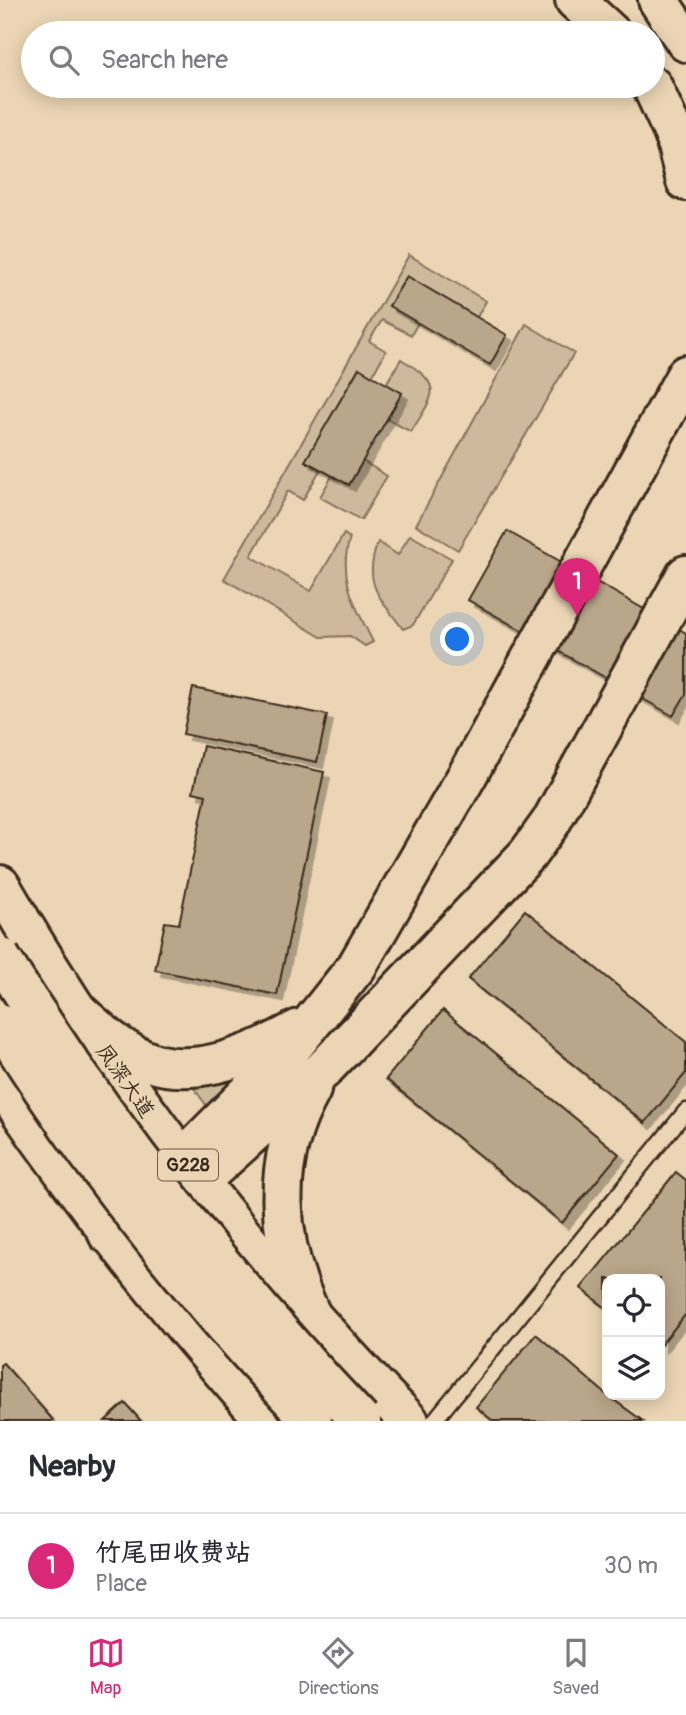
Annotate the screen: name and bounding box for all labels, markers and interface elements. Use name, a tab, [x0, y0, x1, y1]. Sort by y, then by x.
search box	[21, 21, 665, 98]
icon: search	[45, 41, 83, 79]
text: Search here	[101, 44, 228, 76]
pin: 1	[554, 558, 600, 616]
your location	[440, 622, 474, 656]
street label: 凤深大道	[90, 1039, 160, 1123]
road number: G228	[158, 1149, 218, 1180]
map controls	[602, 1274, 665, 1400]
button: locate	[602, 1274, 665, 1337]
button: layers	[602, 1337, 665, 1400]
text: Nearby	[28, 1448, 115, 1485]
text: 竹尾田收费站	[95, 1537, 251, 1569]
text: 1	[47, 1551, 56, 1580]
text: 30 m	[604, 1551, 658, 1580]
text: Place	[95, 1569, 147, 1598]
tab: Map	[87, 1634, 125, 1700]
tab: Directions	[298, 1634, 379, 1700]
tab: Saved	[552, 1634, 599, 1700]

